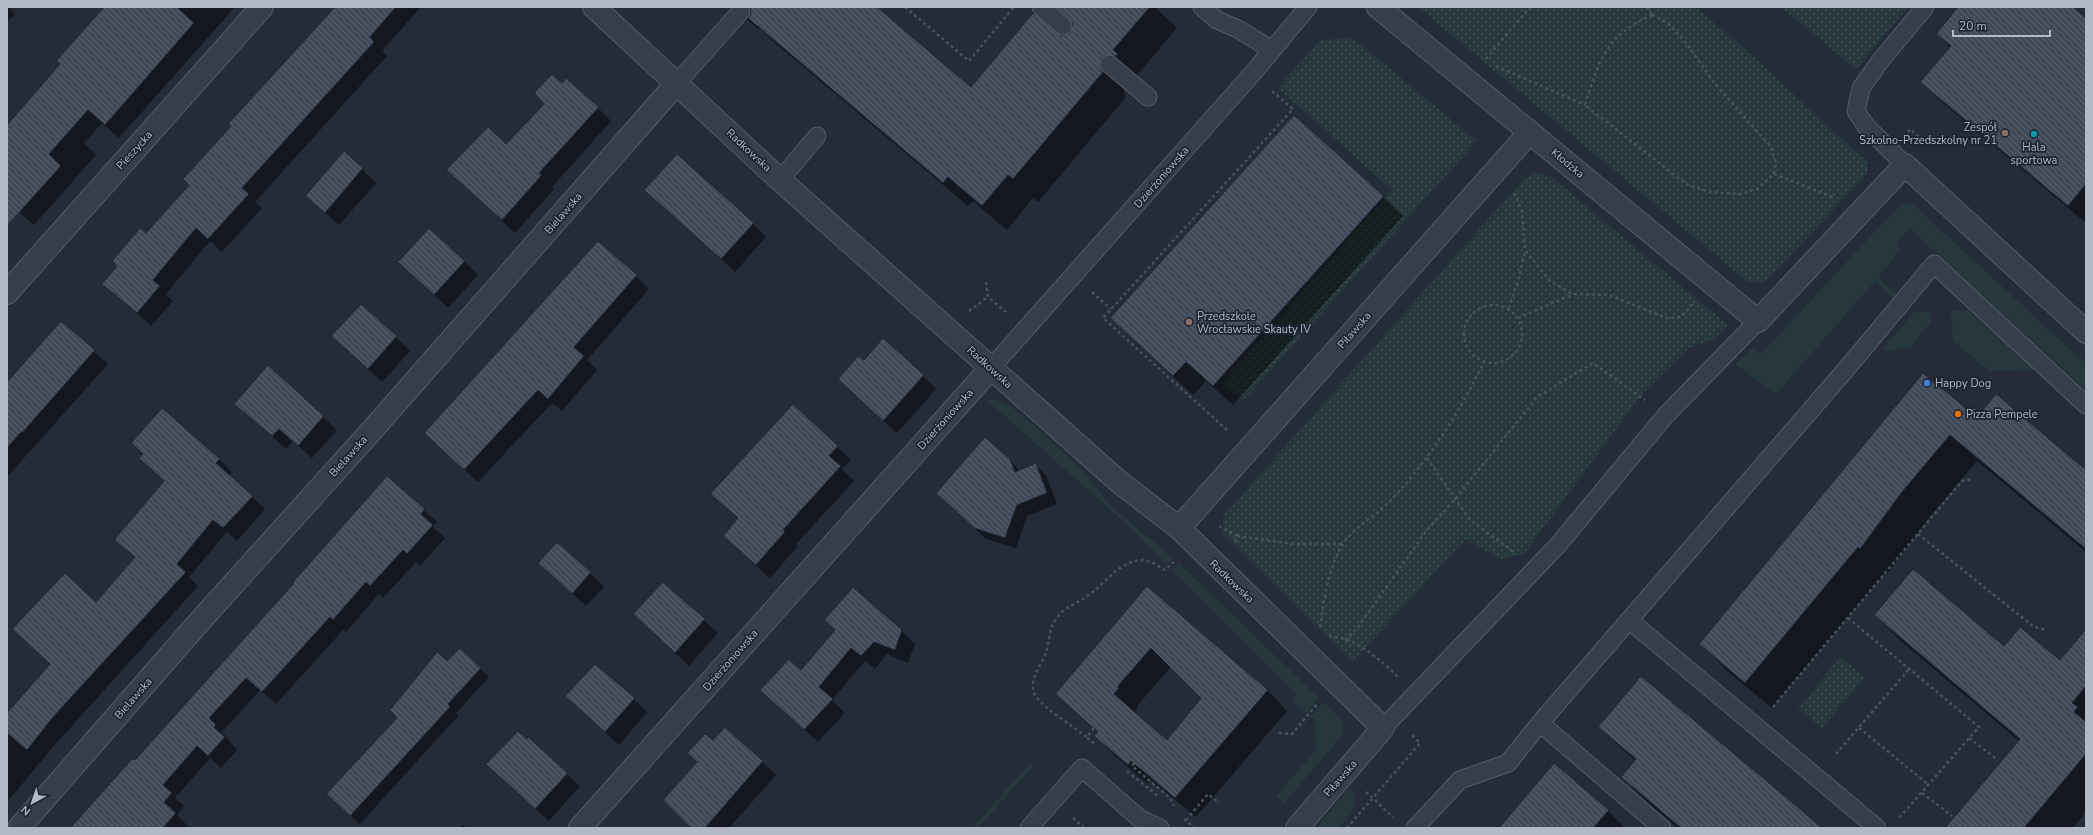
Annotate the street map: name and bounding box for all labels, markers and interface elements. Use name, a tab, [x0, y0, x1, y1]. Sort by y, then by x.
scale bar	[1953, 12, 2050, 38]
text: 20 m	[1959, 18, 1987, 34]
place label: Zespół Szkolno-Przedszkolny nr 21	[1859, 120, 1998, 148]
street label: Radkowska	[723, 126, 775, 175]
street label: Pieszycka	[113, 128, 156, 173]
marker: Zespół Szkolno-Przedszkolny nr 21	[2000, 128, 2010, 138]
marker: Hala sportowa	[2029, 129, 2039, 139]
place label: Hala sportowa	[2011, 140, 2058, 168]
street label: Dzierżoniowska	[1130, 143, 1192, 211]
street label: Kłodzka	[1548, 145, 1588, 182]
street label: Bielawska	[541, 189, 586, 237]
place label: Przedszkole Wrocławskie Skauty IV	[1197, 309, 1311, 337]
street label: Piławska	[1334, 309, 1375, 352]
marker: Przedszkole Wrocławskie Skauty IV	[1184, 317, 1194, 327]
street label: Radkowska	[964, 343, 1016, 392]
place label: Happy Dog	[1935, 376, 1991, 391]
marker: Happy Dog	[1922, 378, 1932, 388]
street label: Dzierżoniowska	[914, 385, 977, 453]
place label: Pizza Pempele	[1966, 407, 2038, 422]
marker: Pizza Pempele	[1953, 409, 1963, 419]
street label: Bielawska	[326, 432, 371, 480]
street label: Radkowska	[1206, 556, 1257, 607]
street label: Dzierżoniowska	[699, 626, 761, 694]
street label: Bielawska	[111, 674, 156, 722]
street label: Piławska	[1320, 757, 1361, 800]
north arrow	[12, 783, 52, 823]
text: N	[18, 802, 34, 819]

